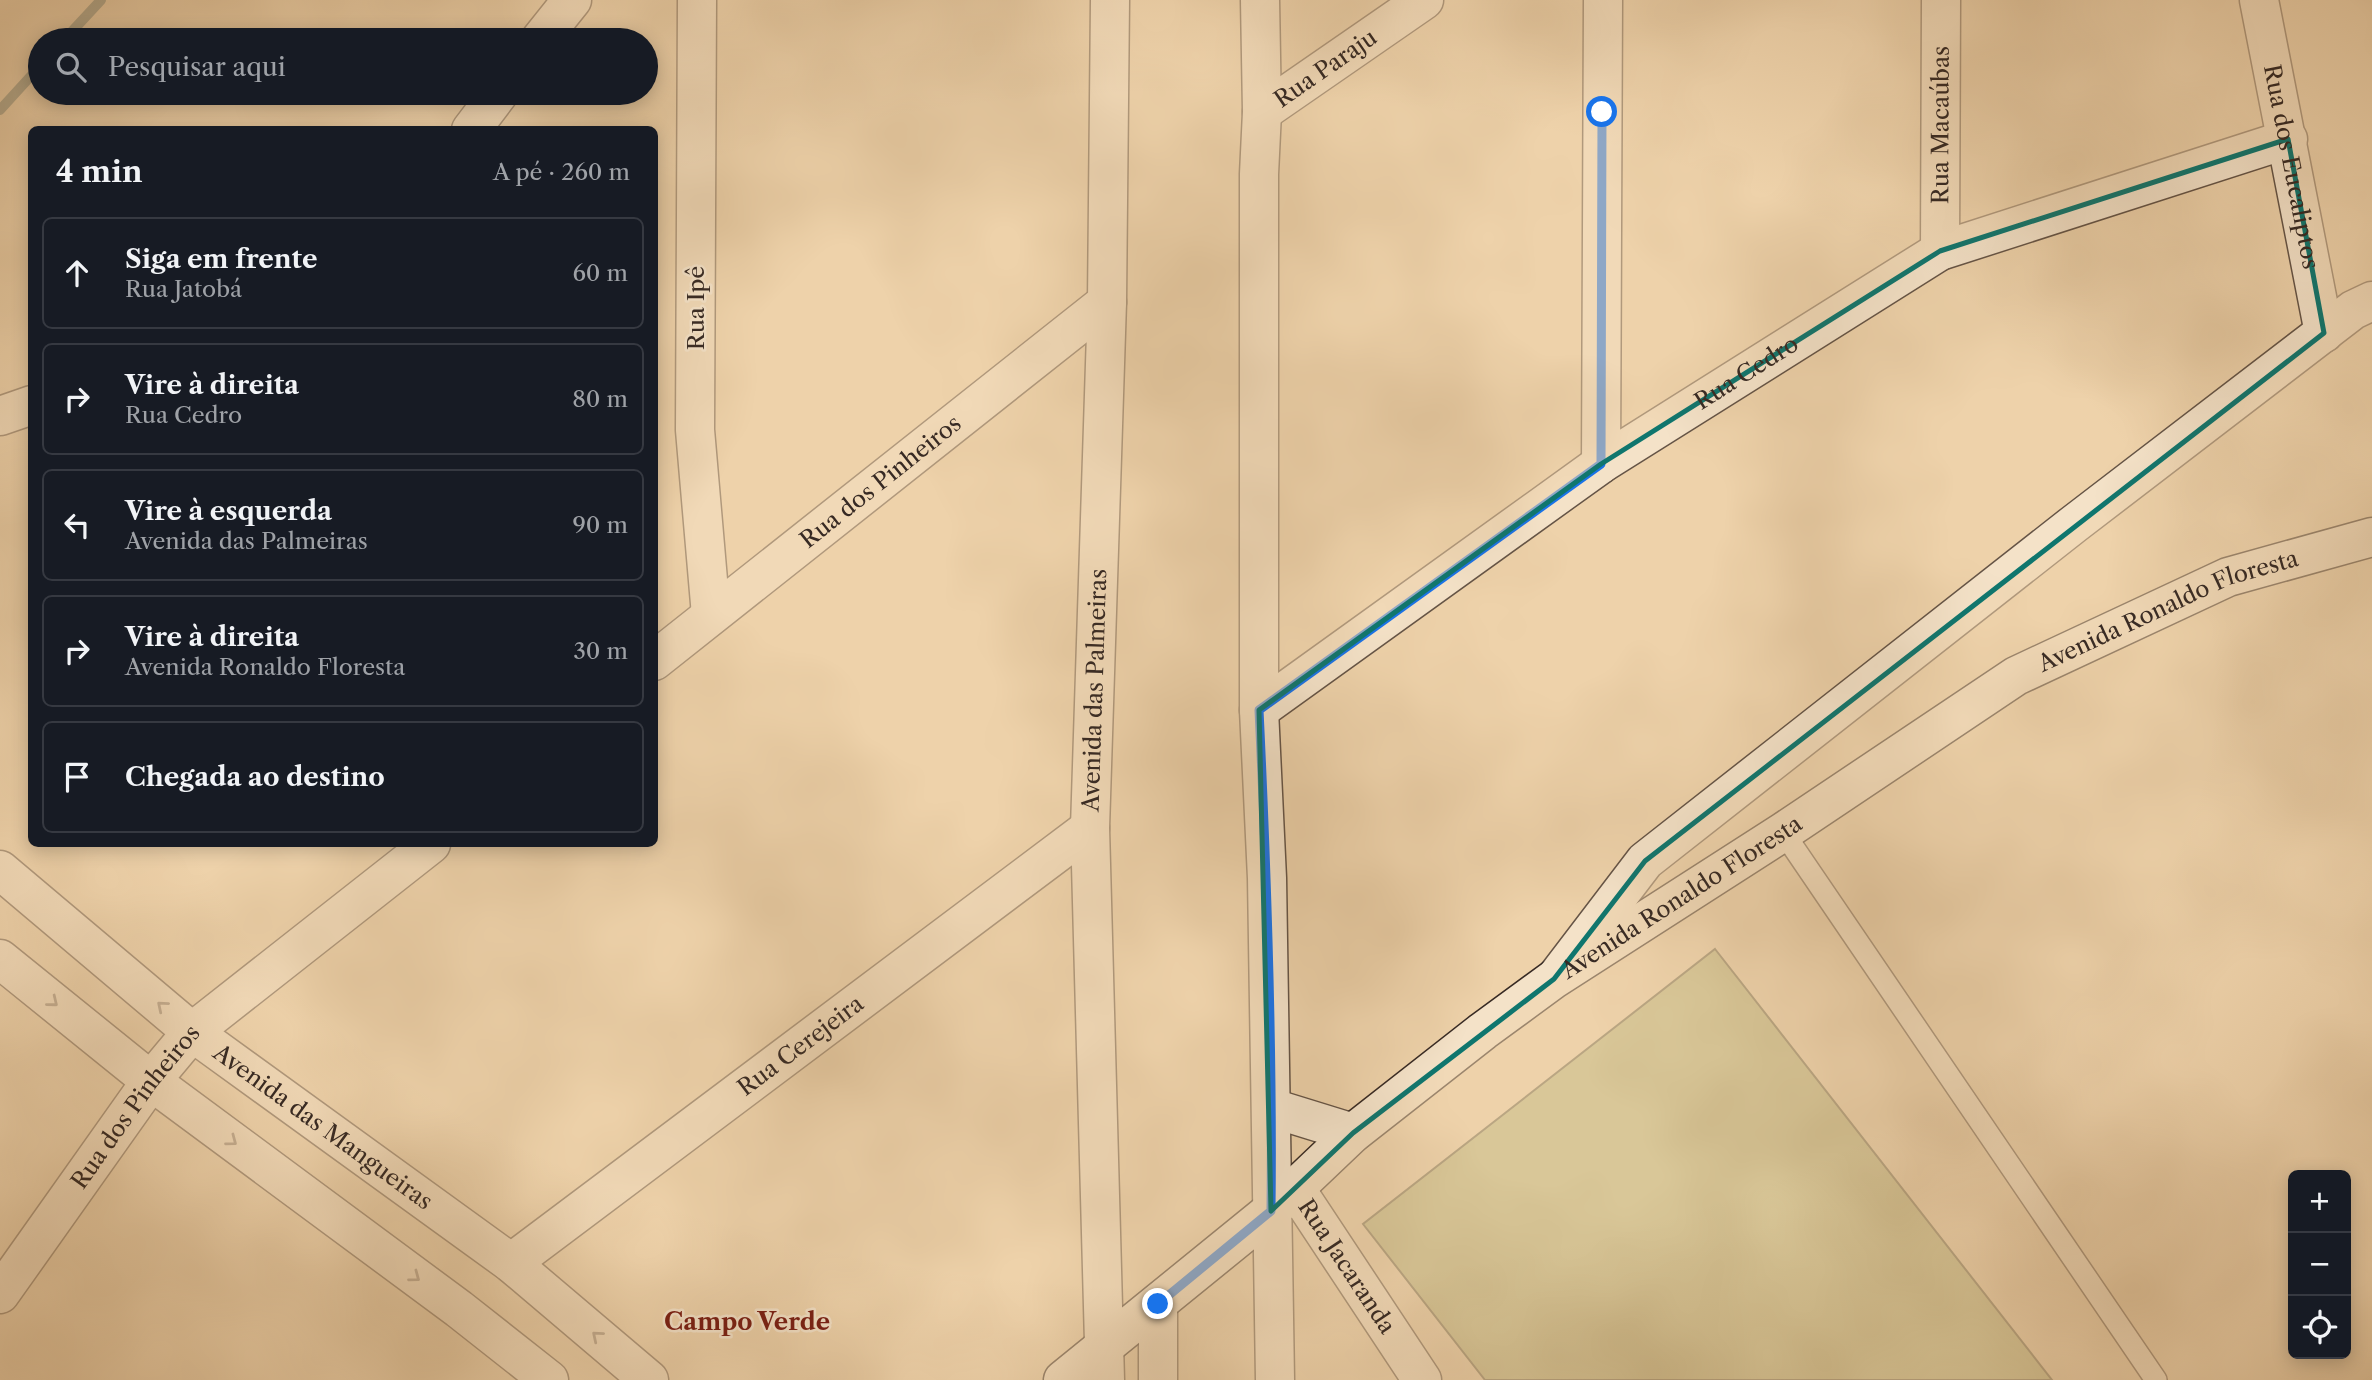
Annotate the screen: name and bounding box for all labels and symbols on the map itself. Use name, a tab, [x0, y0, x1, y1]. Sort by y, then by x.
street label: Rua Paraju	[1269, 23, 1382, 113]
street label: Rua Macaúbas	[1926, 46, 1955, 204]
street label: Rua dos Eucaliptos	[2258, 62, 2325, 272]
route start	[1586, 96, 1617, 127]
street label: Rua Ipê	[682, 266, 710, 350]
street label: Rua Cedro	[1689, 330, 1803, 416]
street label: Rua dos Pinheiros	[794, 409, 967, 554]
street label: Avenida Ronaldo Floresta	[2033, 544, 2302, 678]
street label: Avenida das Palmeiras	[1077, 568, 1112, 813]
street label: Avenida Ronaldo Floresta	[1555, 809, 1808, 985]
street label: Rua Cerejeira	[732, 989, 870, 1102]
one-way arrow	[45, 993, 57, 1006]
one-way arrow	[157, 1002, 170, 1015]
street label: Rua dos Pinheiros	[65, 1019, 206, 1194]
street label: Avenida das Mangueiras	[207, 1038, 438, 1216]
one-way arrow	[224, 1133, 237, 1146]
street label: Rua Jacaranda	[1292, 1194, 1402, 1340]
one-way arrow	[407, 1269, 420, 1281]
route end	[1142, 1288, 1173, 1319]
district label: Campo Verde	[664, 1307, 830, 1336]
one-way arrow	[592, 1332, 605, 1344]

